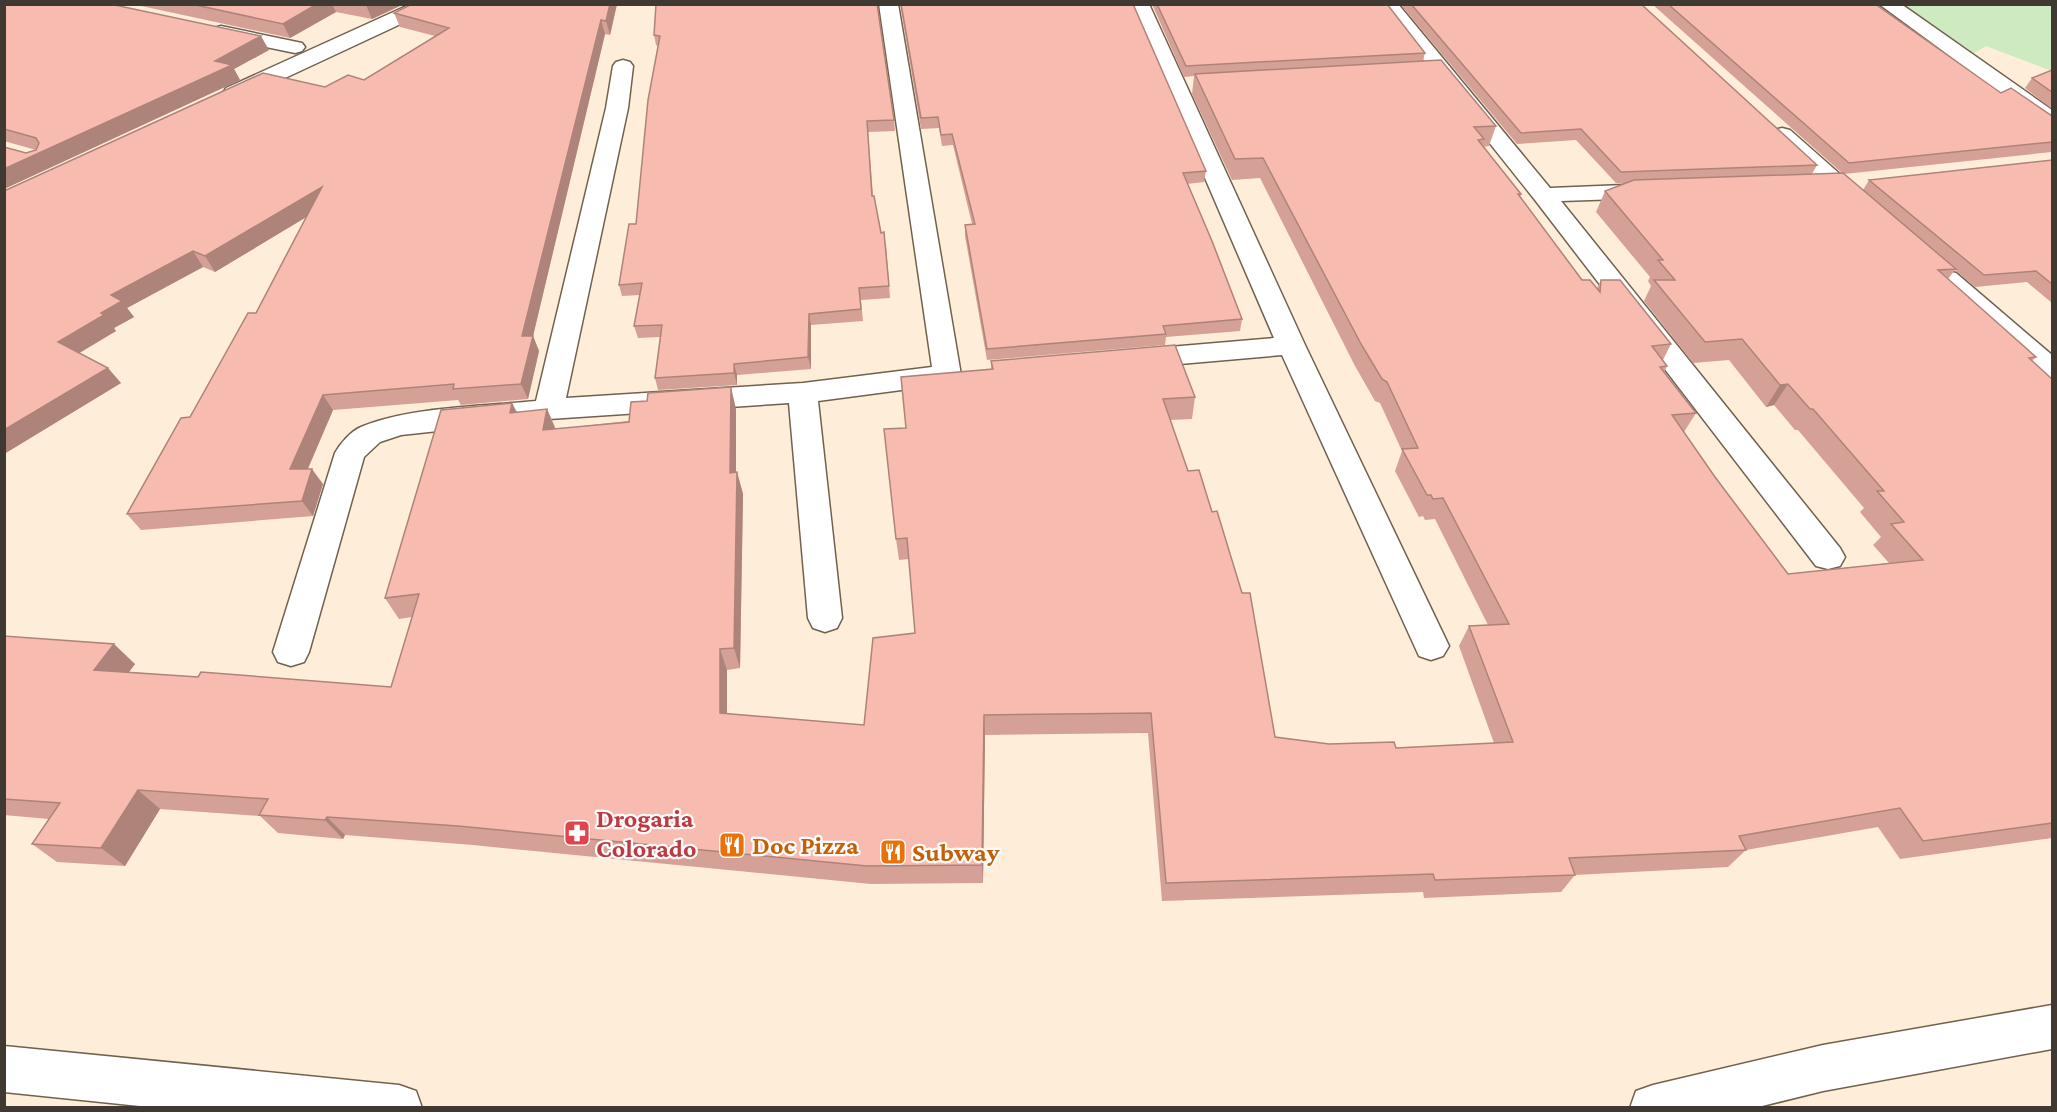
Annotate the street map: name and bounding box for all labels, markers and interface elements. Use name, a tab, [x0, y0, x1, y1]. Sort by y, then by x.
place label: Drogaria Colorado	[596, 804, 697, 863]
pharmacy icon: Drogaria Colorado	[562, 818, 592, 848]
restaurant icon: Doc Pizza	[717, 830, 747, 860]
place label: Doc Pizza	[752, 831, 859, 860]
restaurant icon: Subway	[878, 837, 908, 867]
place label: Subway	[912, 838, 1000, 867]

